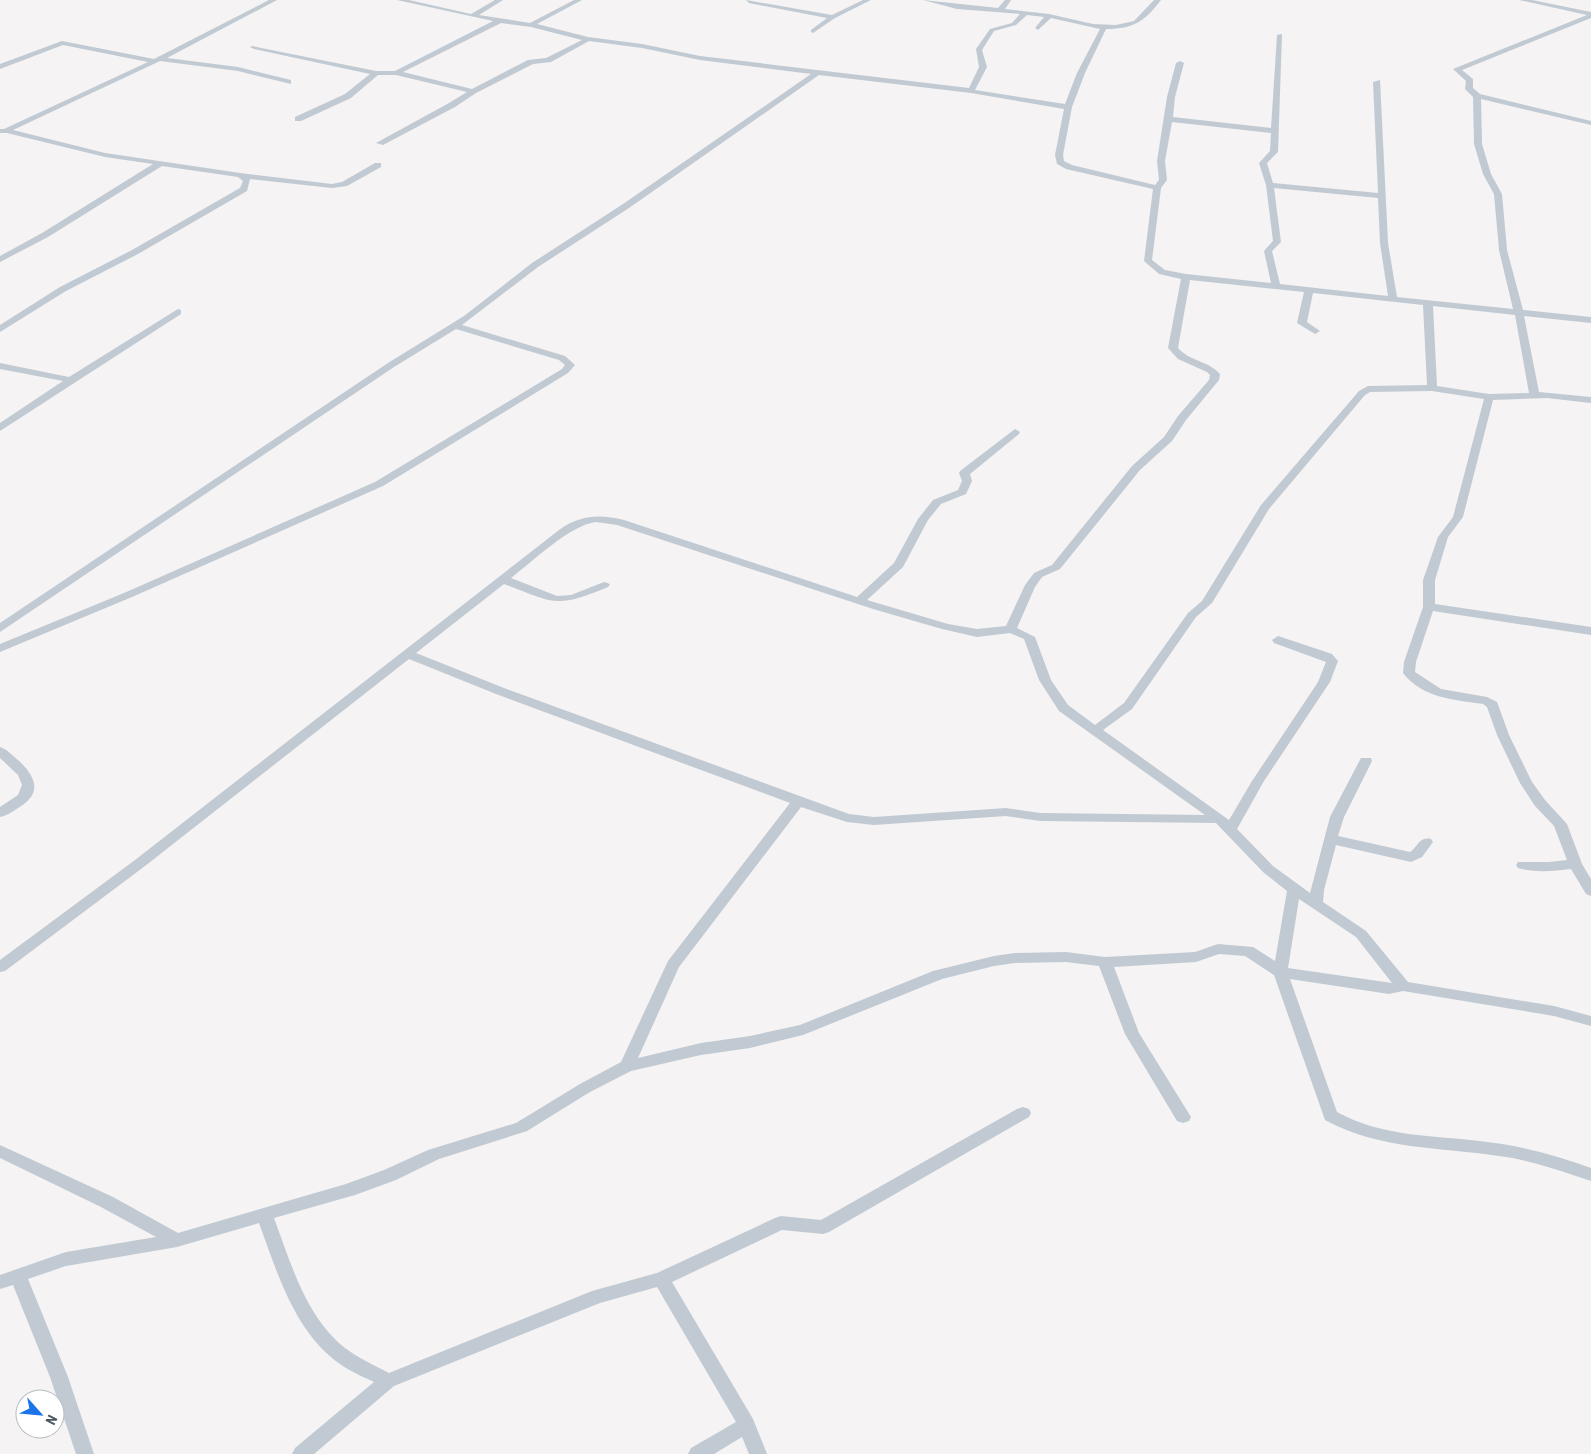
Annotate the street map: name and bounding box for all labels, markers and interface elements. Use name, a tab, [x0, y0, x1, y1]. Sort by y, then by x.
north arrow	[15, 1389, 65, 1439]
text: N	[43, 1412, 61, 1427]

